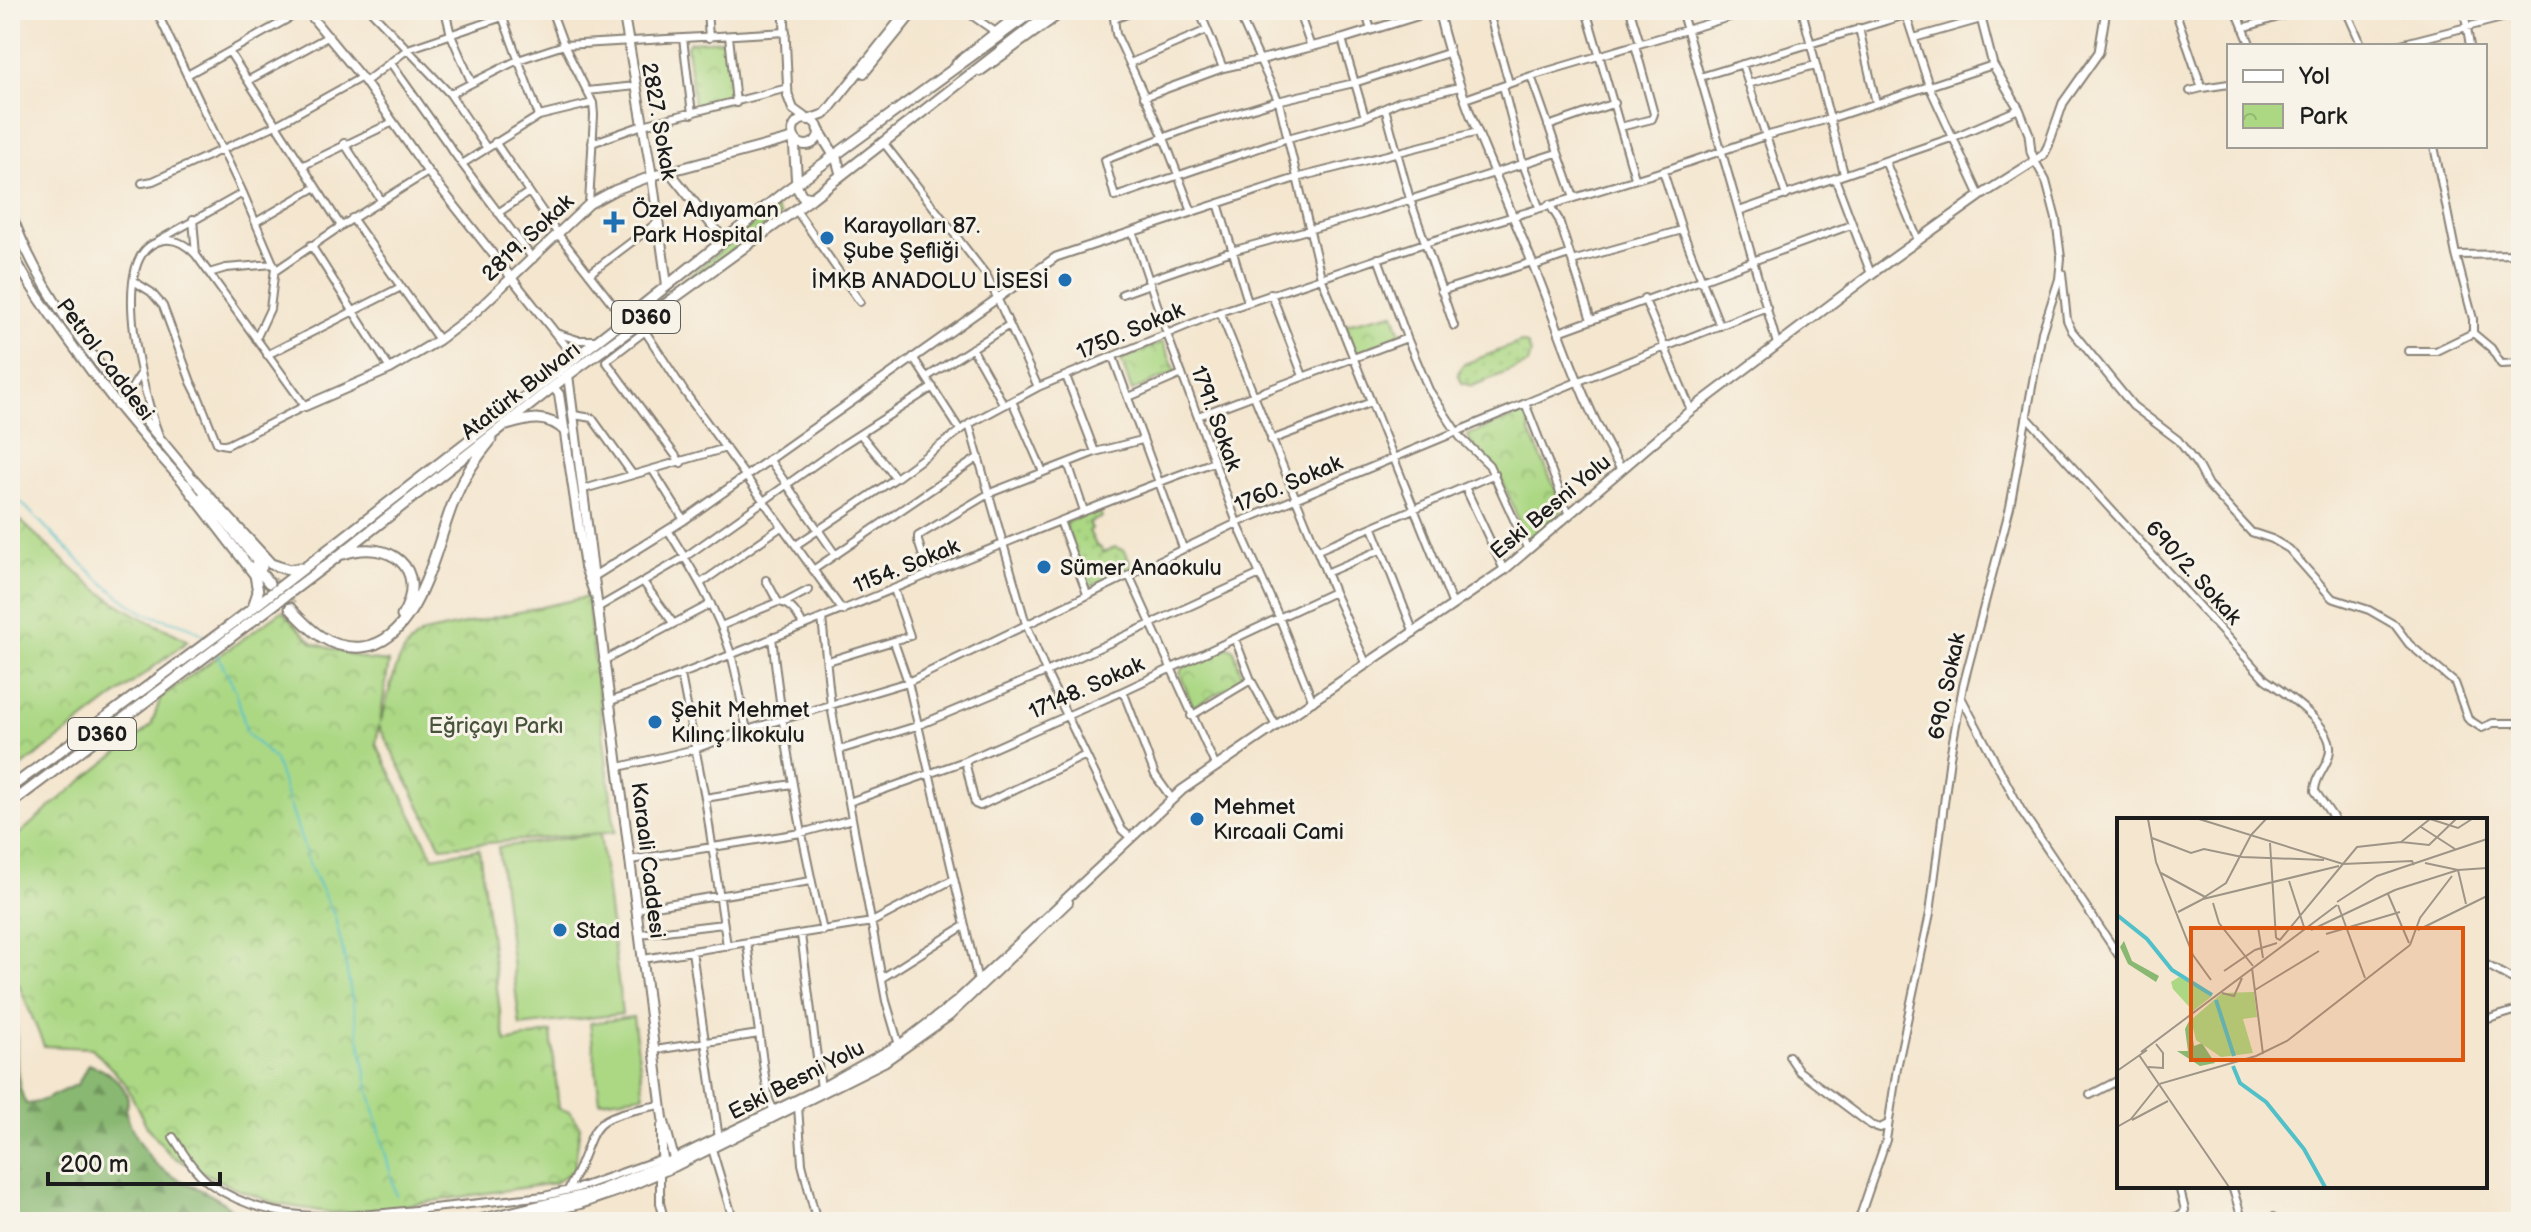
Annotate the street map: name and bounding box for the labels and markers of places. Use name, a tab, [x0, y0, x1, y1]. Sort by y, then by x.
place label: Özel Adıyaman Park Hospital	[632, 196, 779, 249]
marker: Özel Adıyaman Park Hospital	[603, 211, 625, 233]
place label: Karayolları 87. Şube Şefliği	[843, 213, 980, 265]
marker: Karayolları 87. Şube Şefliği	[818, 229, 836, 247]
place label: İMKB ANADOLU LİSESİ	[811, 268, 1049, 295]
marker: İMKB ANADOLU LİSESİ	[1056, 271, 1074, 289]
place label: Sümer Anaokulu	[1060, 555, 1222, 582]
marker: Sümer Anaokulu	[1035, 558, 1053, 576]
place label: Şehit Mehmet Kılınç İlkokulu	[671, 697, 810, 749]
marker: Şehit Mehmet Kılınç İlkokulu	[646, 713, 664, 731]
place label: Mehmet Kırcaali Cami	[1213, 794, 1344, 846]
marker: Mehmet Kırcaali Cami	[1188, 810, 1206, 828]
place label: Stad	[576, 918, 620, 945]
marker: Stad	[551, 921, 569, 939]

